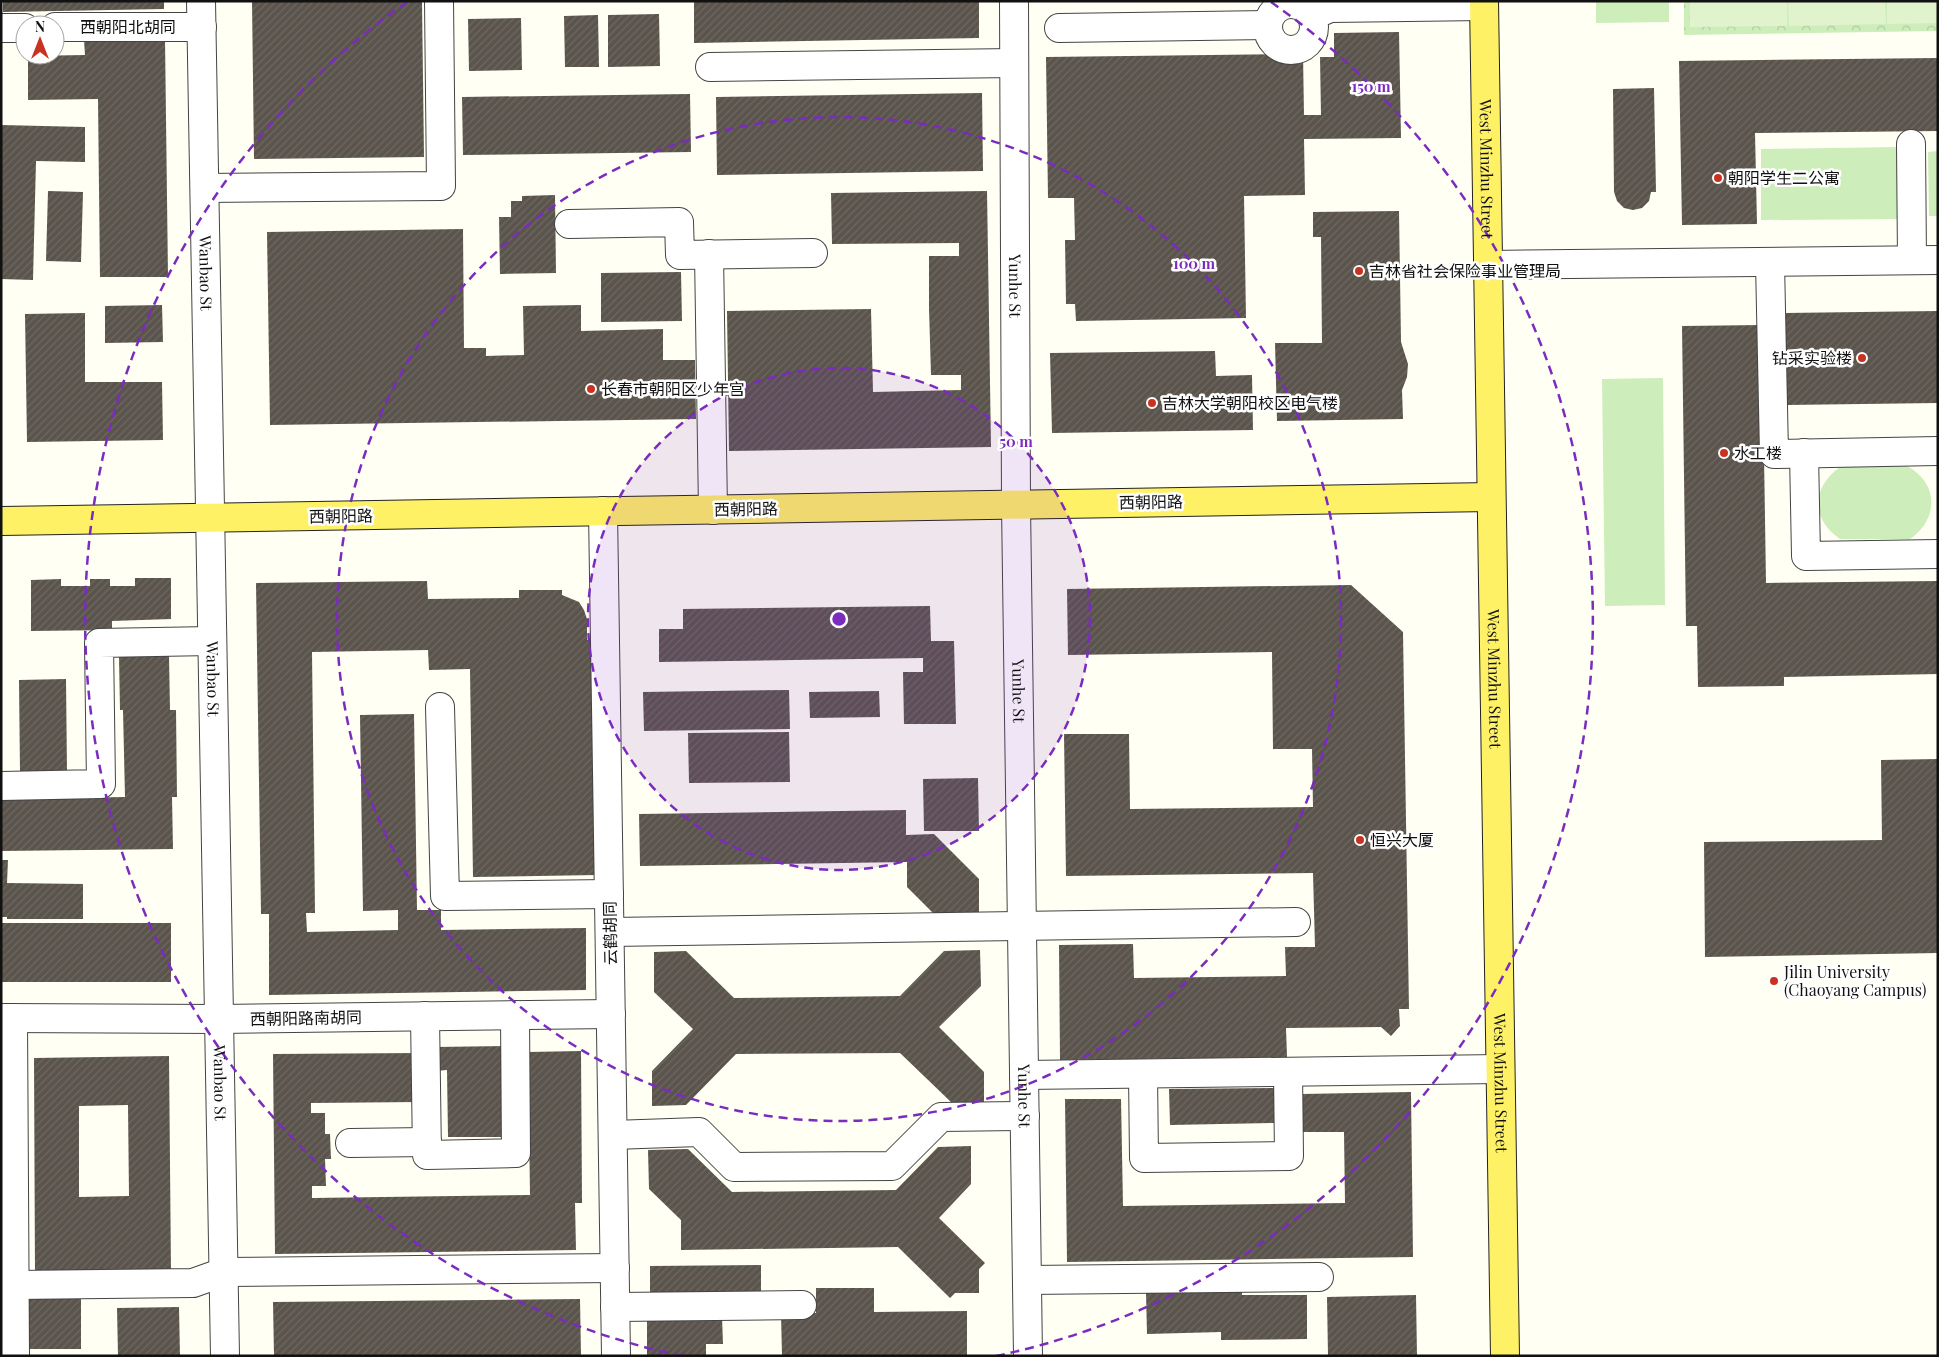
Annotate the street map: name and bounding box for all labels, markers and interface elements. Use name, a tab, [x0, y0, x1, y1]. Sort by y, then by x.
north arrow	[15, 15, 65, 65]
street label: 西朝阳北胡同	[80, 16, 176, 37]
text: N	[35, 17, 45, 36]
text: 150 m	[1351, 76, 1391, 96]
street label: West Minzhu Street	[1476, 98, 1499, 239]
place label: 朝阳学生二公寓	[1728, 167, 1840, 188]
marker: 朝阳学生二公寓	[1712, 172, 1724, 184]
street label: Wanbao St	[195, 234, 217, 311]
street label: Yunhe St	[1005, 253, 1026, 318]
text: 100 m	[1173, 253, 1216, 273]
place label: 吉林省社会保险事业管理局	[1369, 260, 1561, 281]
marker: 吉林省社会保险事业管理局	[1353, 265, 1365, 277]
place label: 钻采实验楼	[1772, 347, 1852, 368]
marker: 钻采实验楼	[1856, 352, 1868, 364]
place label: 长春市朝阳区少年宫	[601, 378, 745, 399]
marker: 长春市朝阳区少年宫	[585, 383, 597, 395]
place label: 吉林大学朝阳校区电气楼	[1162, 392, 1338, 413]
marker: 吉林大学朝阳校区电气楼	[1146, 397, 1158, 409]
text: 50 m	[999, 431, 1033, 451]
place label: 水工楼	[1734, 442, 1782, 463]
marker: 水工楼	[1718, 447, 1730, 459]
street label: 西朝阳路	[1119, 490, 1183, 513]
street label: 西朝阳路	[714, 497, 778, 520]
street label: 西朝阳路	[309, 504, 373, 527]
street label: West Minzhu Street	[1483, 608, 1507, 749]
centre of rings	[830, 610, 848, 628]
street label: Wanbao St	[202, 640, 225, 717]
street label: Yunhe St	[1008, 658, 1030, 723]
place label: 恒兴大厦	[1370, 829, 1434, 850]
marker: 恒兴大厦	[1354, 834, 1366, 846]
street label: 云鹤胡同	[598, 901, 621, 965]
place label: Jilin University (Chaoyang Campus)	[1783, 961, 1926, 1000]
marker: Jilin University (Chaoyang Campus)	[1768, 975, 1780, 987]
street label: 西朝阳路南胡同	[250, 1006, 362, 1029]
street label: West Minzhu Street	[1490, 1012, 1513, 1153]
street label: Wanbao St	[209, 1044, 232, 1121]
street label: Yunhe St	[1014, 1063, 1036, 1128]

